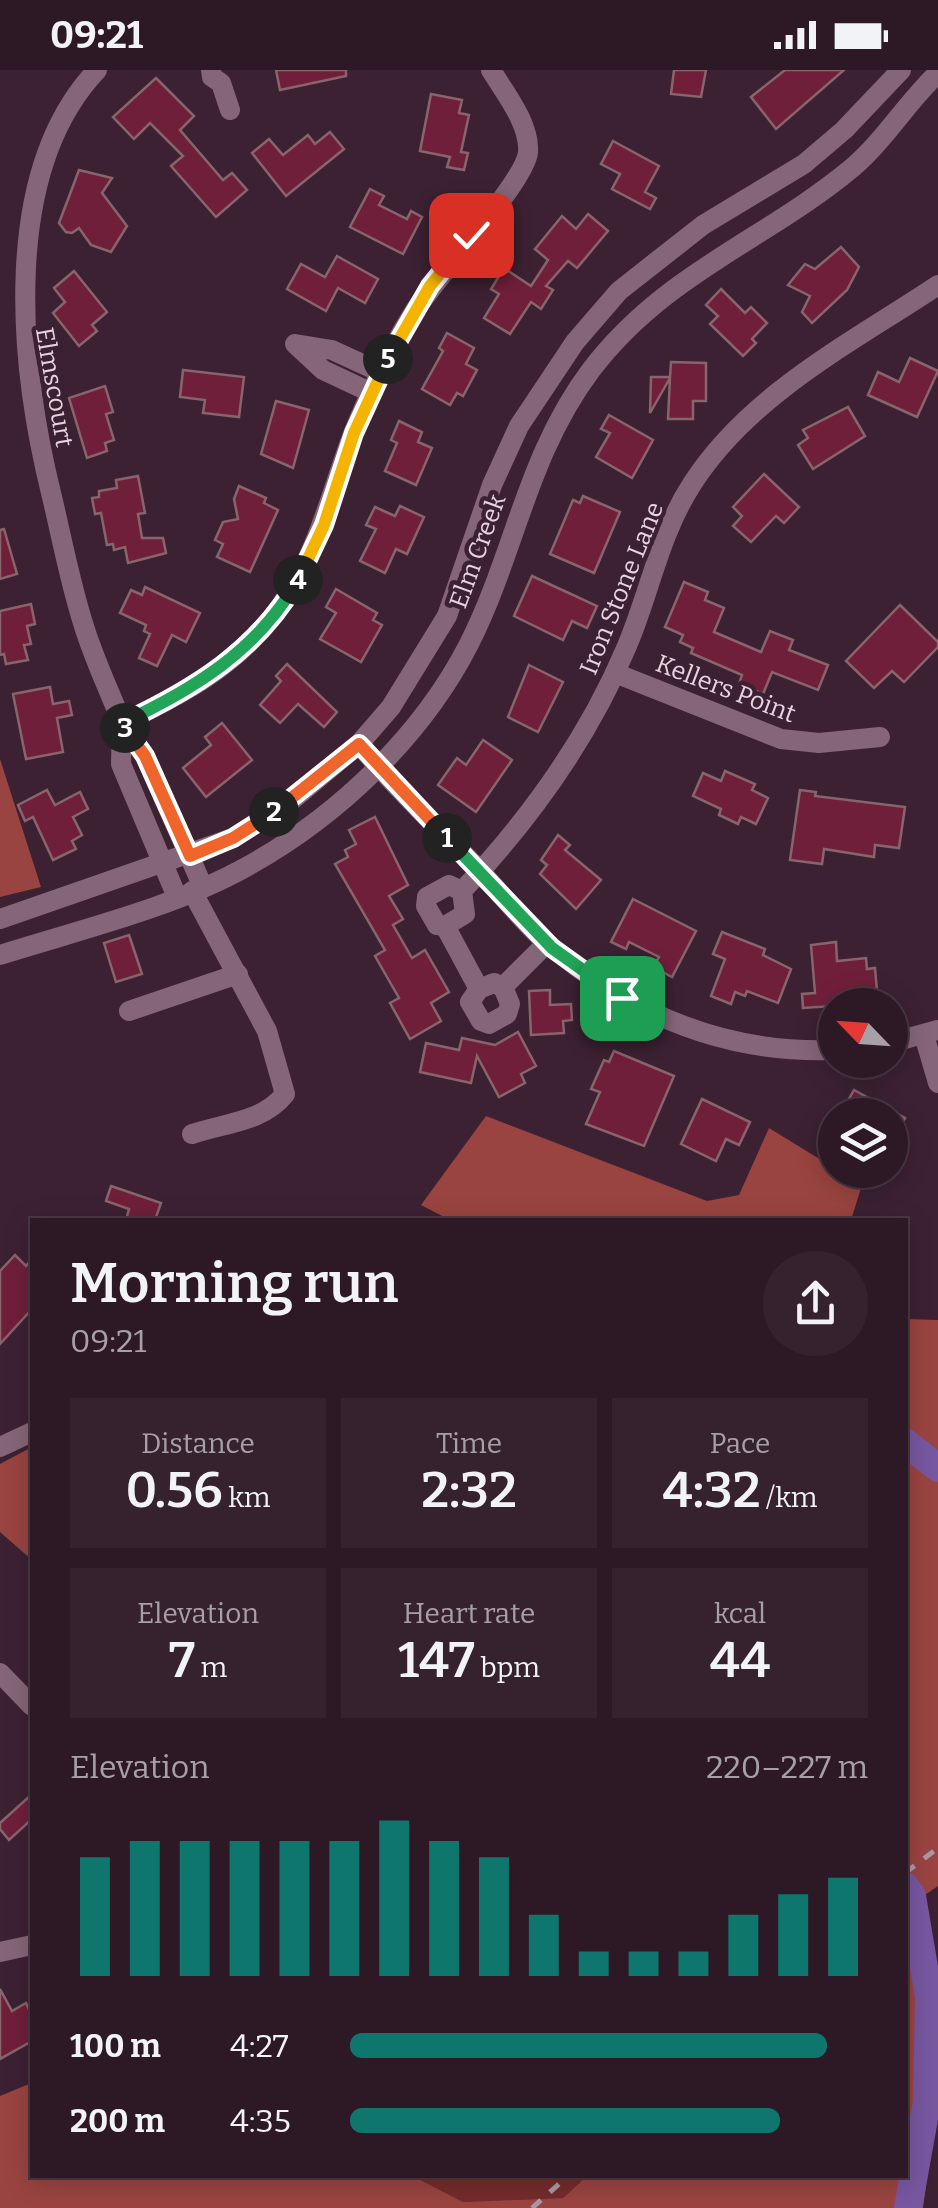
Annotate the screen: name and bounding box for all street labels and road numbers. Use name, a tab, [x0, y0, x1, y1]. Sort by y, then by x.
street label: Elmscourt	[29, 325, 79, 449]
street label: Elm Creek	[443, 490, 513, 612]
street label: Iron Stone Lane	[574, 498, 670, 679]
street label: Kellers Point	[652, 649, 800, 729]

